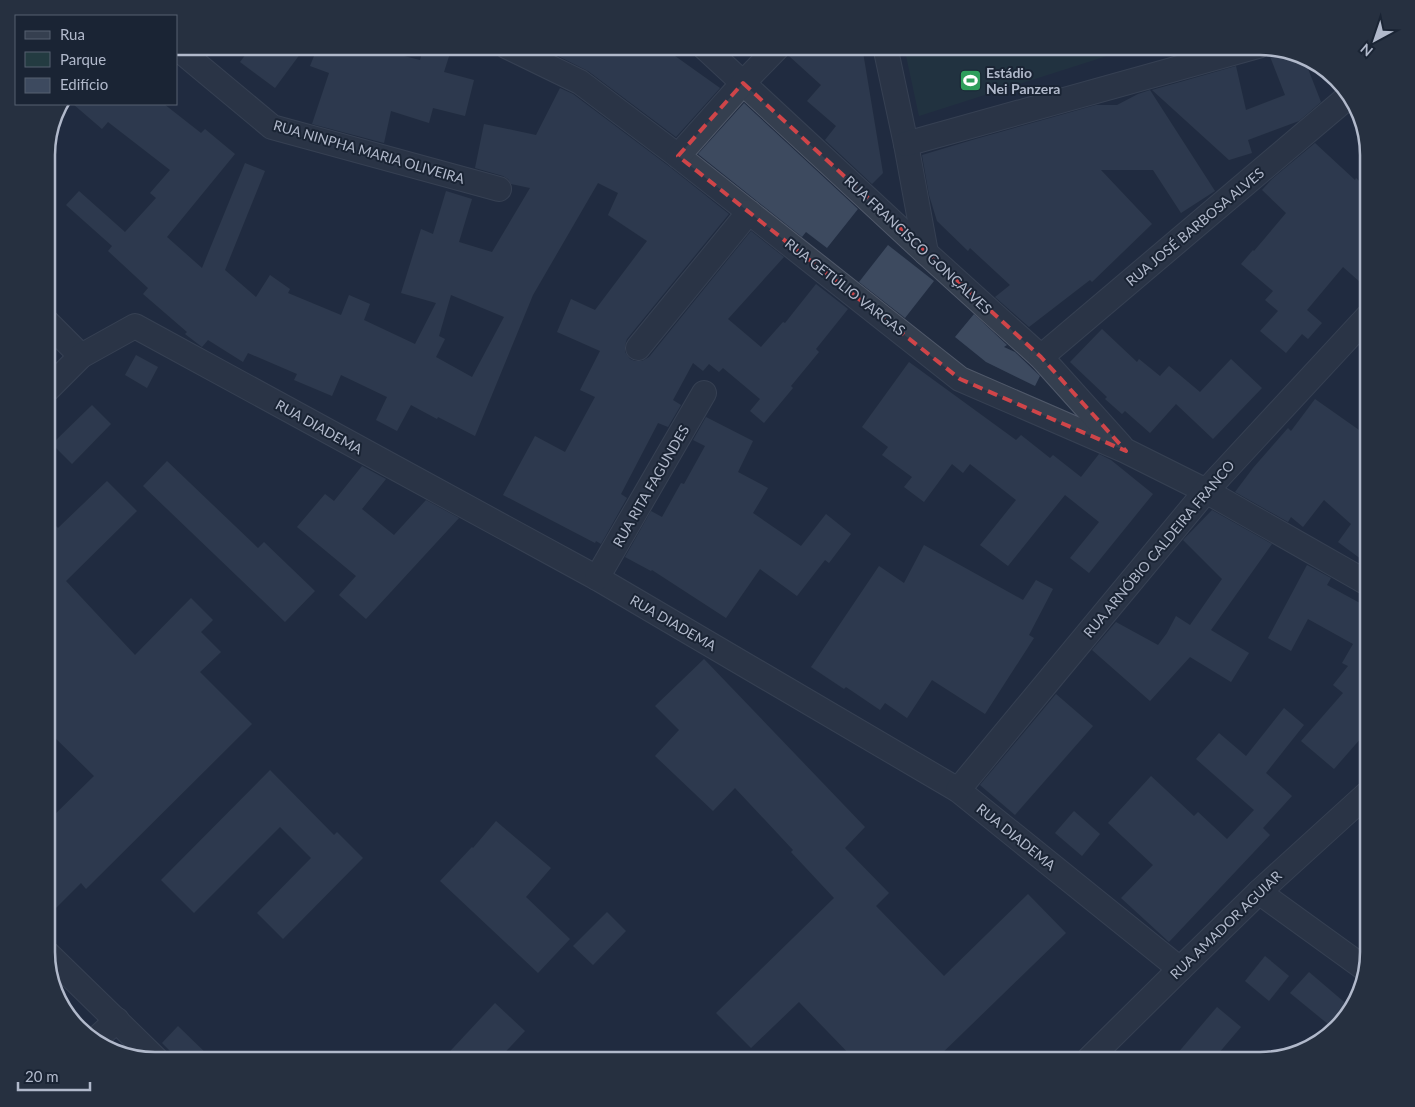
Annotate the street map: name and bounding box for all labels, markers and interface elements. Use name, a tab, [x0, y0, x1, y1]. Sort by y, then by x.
legend	[15, 15, 178, 105]
north arrow	[1350, 15, 1400, 65]
text: Rua	[60, 25, 85, 43]
text: N	[1357, 40, 1376, 60]
text: Parque	[60, 50, 106, 68]
place label: Estádio Nei Panzera	[986, 64, 1060, 97]
sports icon: Estádio Nei Panzera	[958, 69, 982, 93]
text: Edifício	[60, 75, 108, 93]
street label: RUA NINPHA MARIA OLIVEIRA	[272, 116, 467, 187]
street label: RUA JOSÉ BARBOSA ALVES	[1122, 164, 1267, 289]
street label: RUA FRANCISCO GONÇALVES	[841, 172, 995, 317]
street label: RUA GETÚLIO VARGAS	[782, 234, 909, 339]
street label: RUA DIADEMA	[273, 396, 366, 458]
street label: RUA RITA FAGUNDES	[609, 422, 692, 550]
street label: RUA ARNÓBIO CALDEIRA FRANCO	[1079, 457, 1238, 641]
street label: RUA DIADEMA	[627, 591, 720, 654]
street label: RUA DIADEMA	[973, 800, 1060, 874]
street label: RUA AMADOR AGUIAR	[1166, 867, 1285, 982]
scale bar	[18, 1060, 90, 1092]
text: 20 m	[25, 1067, 59, 1085]

